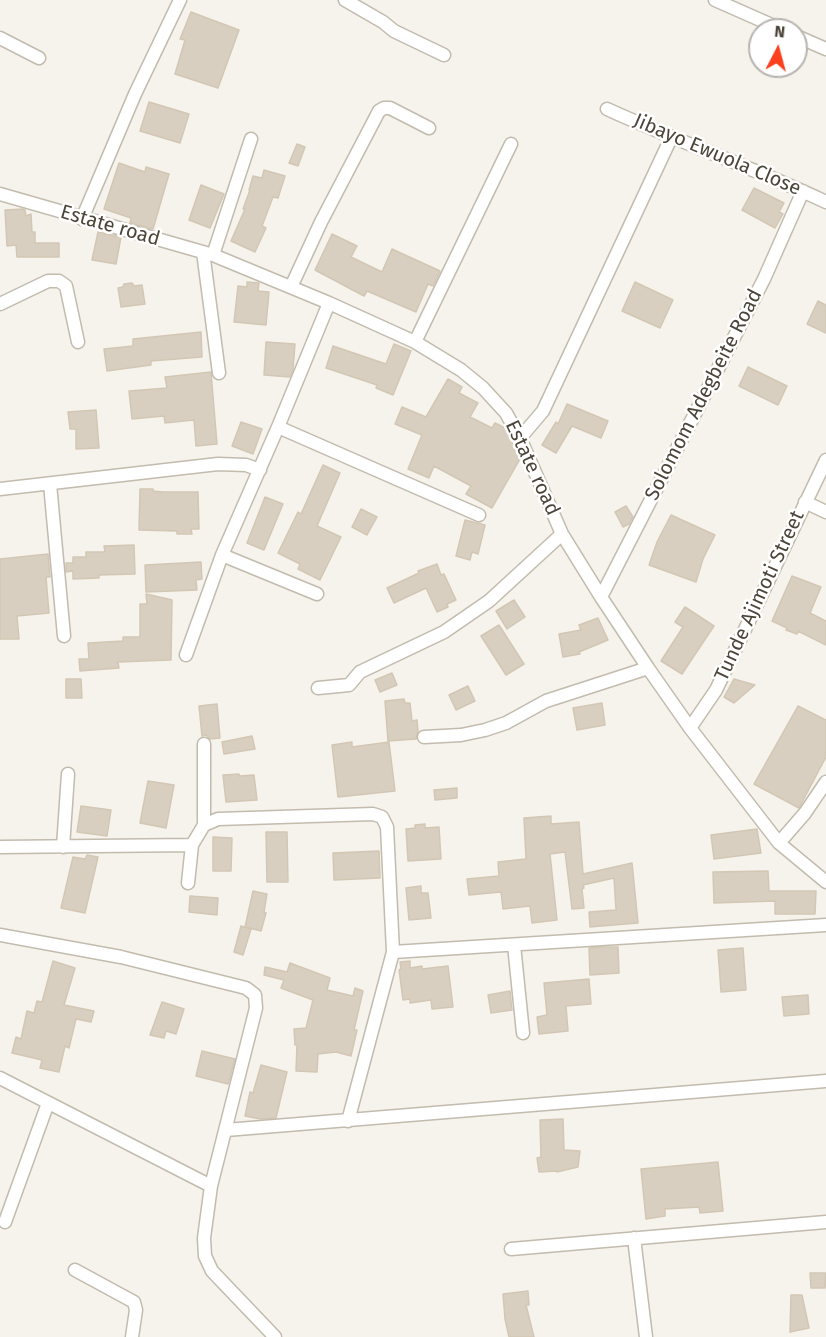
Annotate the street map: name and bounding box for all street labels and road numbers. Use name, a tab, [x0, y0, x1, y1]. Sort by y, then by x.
street label: Jibayo Ewuola Close	[630, 109, 804, 201]
street label: Estate road	[57, 200, 163, 252]
street label: Solomom Adegbeite Road	[640, 285, 768, 505]
street label: Estate road	[499, 416, 565, 520]
street label: Tunde Ajimoti Street	[710, 507, 810, 685]

